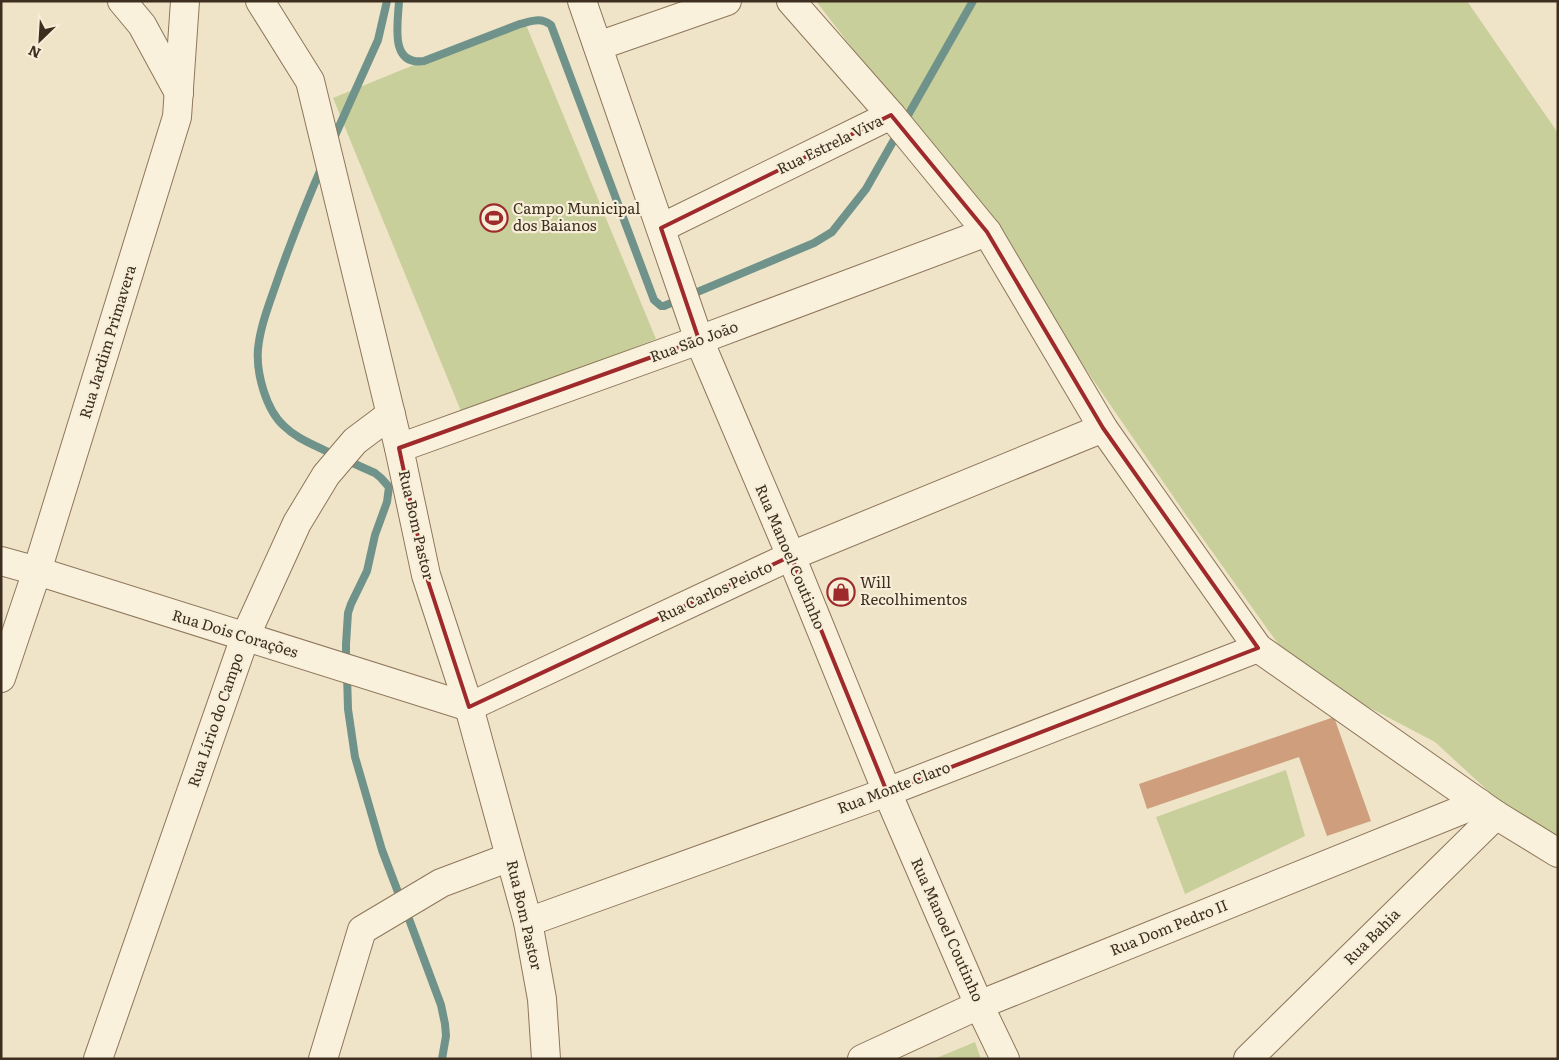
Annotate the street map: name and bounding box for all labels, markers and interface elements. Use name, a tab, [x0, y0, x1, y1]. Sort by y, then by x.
north arrow	[15, 15, 65, 65]
text: N	[24, 41, 44, 64]
street label: Rua Estrela Viva	[772, 108, 887, 179]
place label: Campo Municipal dos Baianos	[513, 196, 640, 236]
sports icon: Campo Municipal dos Baianos	[479, 203, 509, 233]
street label: Rua Jardim Primavera	[72, 261, 141, 421]
street label: Rua São João	[646, 314, 741, 367]
street label: Rua Bom Pastor	[394, 467, 441, 582]
street label: Rua Manoel Coutinho	[750, 480, 832, 633]
street label: Rua Carlos Peioto	[653, 554, 776, 627]
place label: Will Recolhimentos	[860, 570, 967, 610]
shop icon: Will Recolhimentos	[826, 577, 856, 607]
street label: Rua Dois Corações	[170, 602, 301, 663]
street label: Rua Lírio do Campo	[181, 649, 248, 790]
street label: Rua Monte Claro	[834, 754, 954, 819]
street label: Rua Manoel Coutinho	[906, 854, 991, 1005]
street label: Rua Bom Pastor	[502, 857, 549, 972]
street label: Rua Dom Pedro II	[1106, 892, 1231, 961]
street label: Rua Bahia	[1337, 902, 1405, 969]

